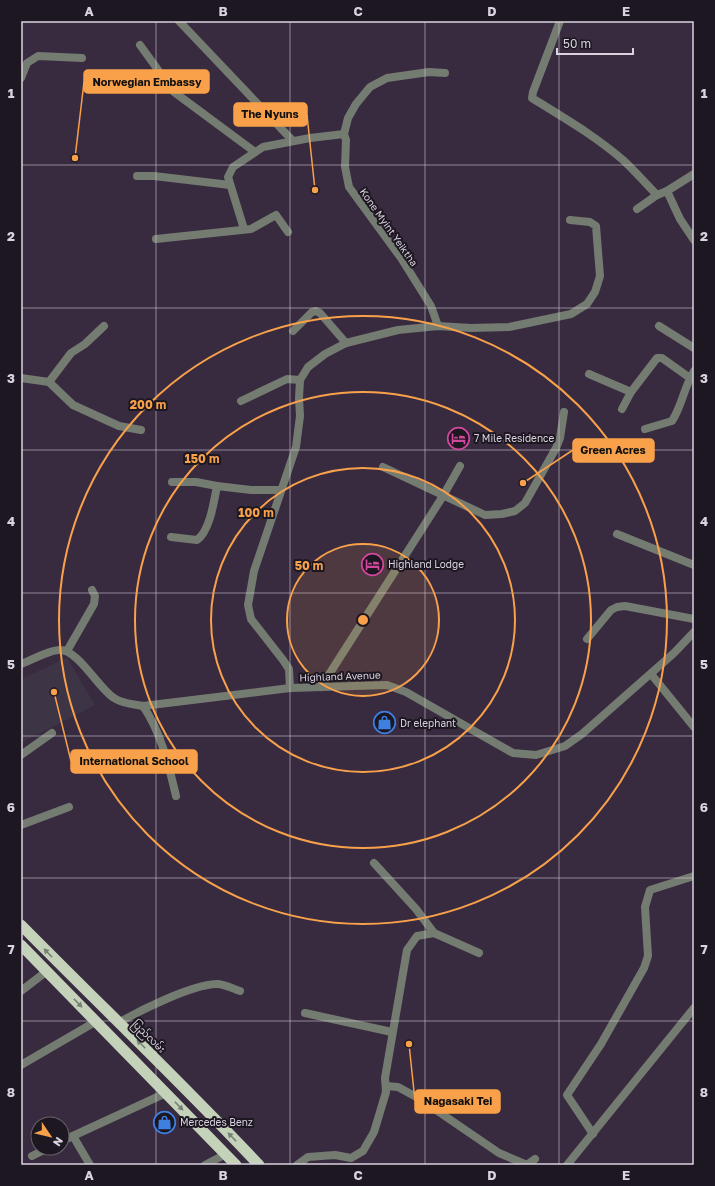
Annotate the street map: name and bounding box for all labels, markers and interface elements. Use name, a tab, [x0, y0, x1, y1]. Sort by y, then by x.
text: A	[84, 3, 94, 19]
text: B	[218, 3, 228, 19]
text: C	[353, 3, 363, 19]
text: D	[487, 3, 497, 19]
text: E	[622, 3, 630, 19]
scale bar	[557, 30, 633, 56]
text: 50 m	[563, 36, 591, 51]
callout: Norwegian Embassy	[84, 70, 209, 93]
text: Norwegian Embassy	[92, 75, 202, 88]
text: 1	[8, 85, 15, 101]
text: 1	[701, 85, 708, 101]
callout: The Nyuns	[234, 103, 307, 126]
text: The Nyuns	[241, 107, 299, 120]
street label: Kone Myint Yeiktha	[358, 186, 420, 268]
text: 2	[7, 228, 15, 244]
text: 2	[700, 228, 708, 244]
text: 3	[7, 370, 15, 386]
text: 3	[700, 370, 708, 386]
text: 200 m	[130, 397, 166, 412]
hotel icon: 7 Mile Residence	[446, 425, 472, 451]
place label: 7 Mile Residence	[474, 432, 555, 444]
callout: Green Acres	[573, 439, 654, 462]
text: Green Acres	[580, 443, 646, 456]
text: 150 m	[185, 451, 219, 466]
text: 100 m	[238, 505, 274, 520]
text: 4	[7, 513, 15, 529]
text: 4	[700, 513, 708, 529]
hotel icon: Highland Lodge	[360, 551, 386, 577]
text: 50 m	[295, 558, 323, 573]
place label: Highland Lodge	[388, 558, 464, 570]
centre of rings	[356, 613, 370, 627]
text: 5	[7, 656, 15, 672]
text: 5	[700, 656, 708, 672]
street label: Highland Avenue	[299, 669, 381, 683]
shop icon: Dr elephant	[371, 710, 397, 736]
place label: Dr elephant	[400, 717, 456, 729]
callout: International School	[71, 750, 197, 773]
text: International School	[79, 754, 189, 767]
text: 6	[7, 799, 15, 815]
text: 6	[700, 799, 708, 815]
text: 7	[7, 941, 15, 957]
text: 7	[700, 941, 708, 957]
one-way arrow	[44, 948, 53, 958]
one-way arrow	[73, 998, 83, 1008]
street label: ပြည်လမ်း	[128, 1017, 169, 1057]
one-way arrow	[136, 1039, 146, 1049]
text: 8	[7, 1084, 15, 1100]
text: 8	[700, 1084, 708, 1100]
callout: Nagasaki Tei	[415, 1090, 500, 1113]
text: Nagasaki Tei	[424, 1094, 492, 1107]
one-way arrow	[174, 1101, 184, 1111]
shop icon: Mercedes Benz	[152, 1109, 178, 1135]
north arrow	[30, 1116, 70, 1156]
place label: Mercedes Benz	[180, 1116, 253, 1128]
one-way arrow	[227, 1132, 237, 1142]
text: N	[51, 1135, 66, 1149]
text: A	[84, 1167, 94, 1183]
text: B	[218, 1167, 228, 1183]
text: C	[353, 1167, 363, 1183]
text: D	[487, 1167, 497, 1183]
text: E	[622, 1167, 630, 1183]

